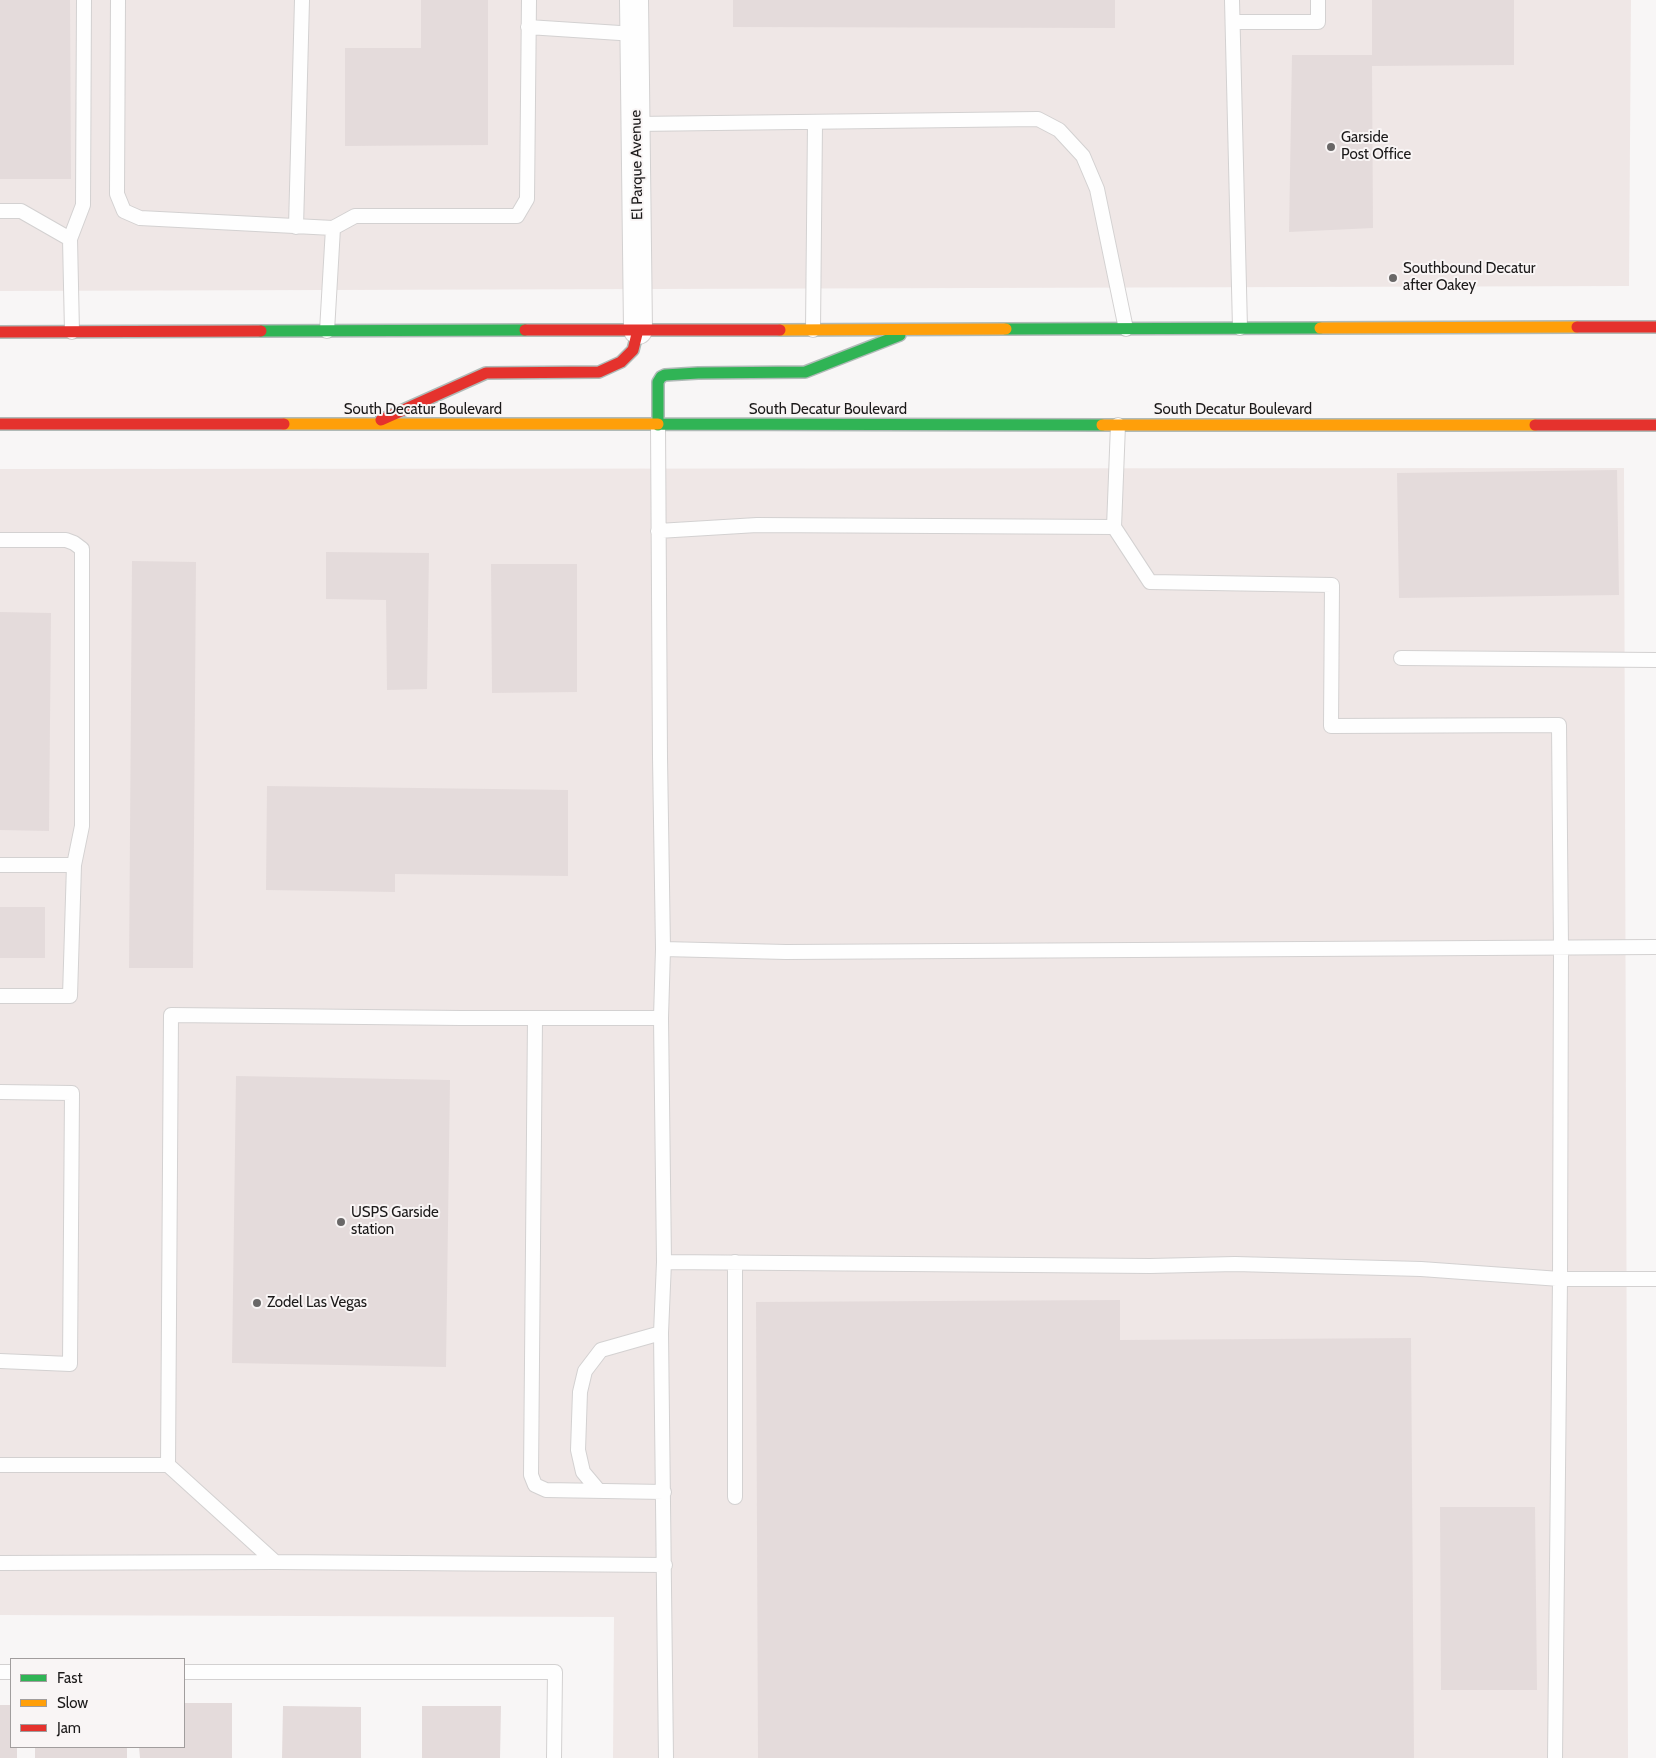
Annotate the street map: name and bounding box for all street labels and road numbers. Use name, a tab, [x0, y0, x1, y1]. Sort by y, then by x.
street label: El Parque Avenue	[627, 110, 647, 220]
street label: South Decatur Boulevard	[344, 401, 502, 419]
street label: South Decatur Boulevard	[749, 401, 907, 419]
street label: South Decatur Boulevard	[1154, 401, 1312, 419]

